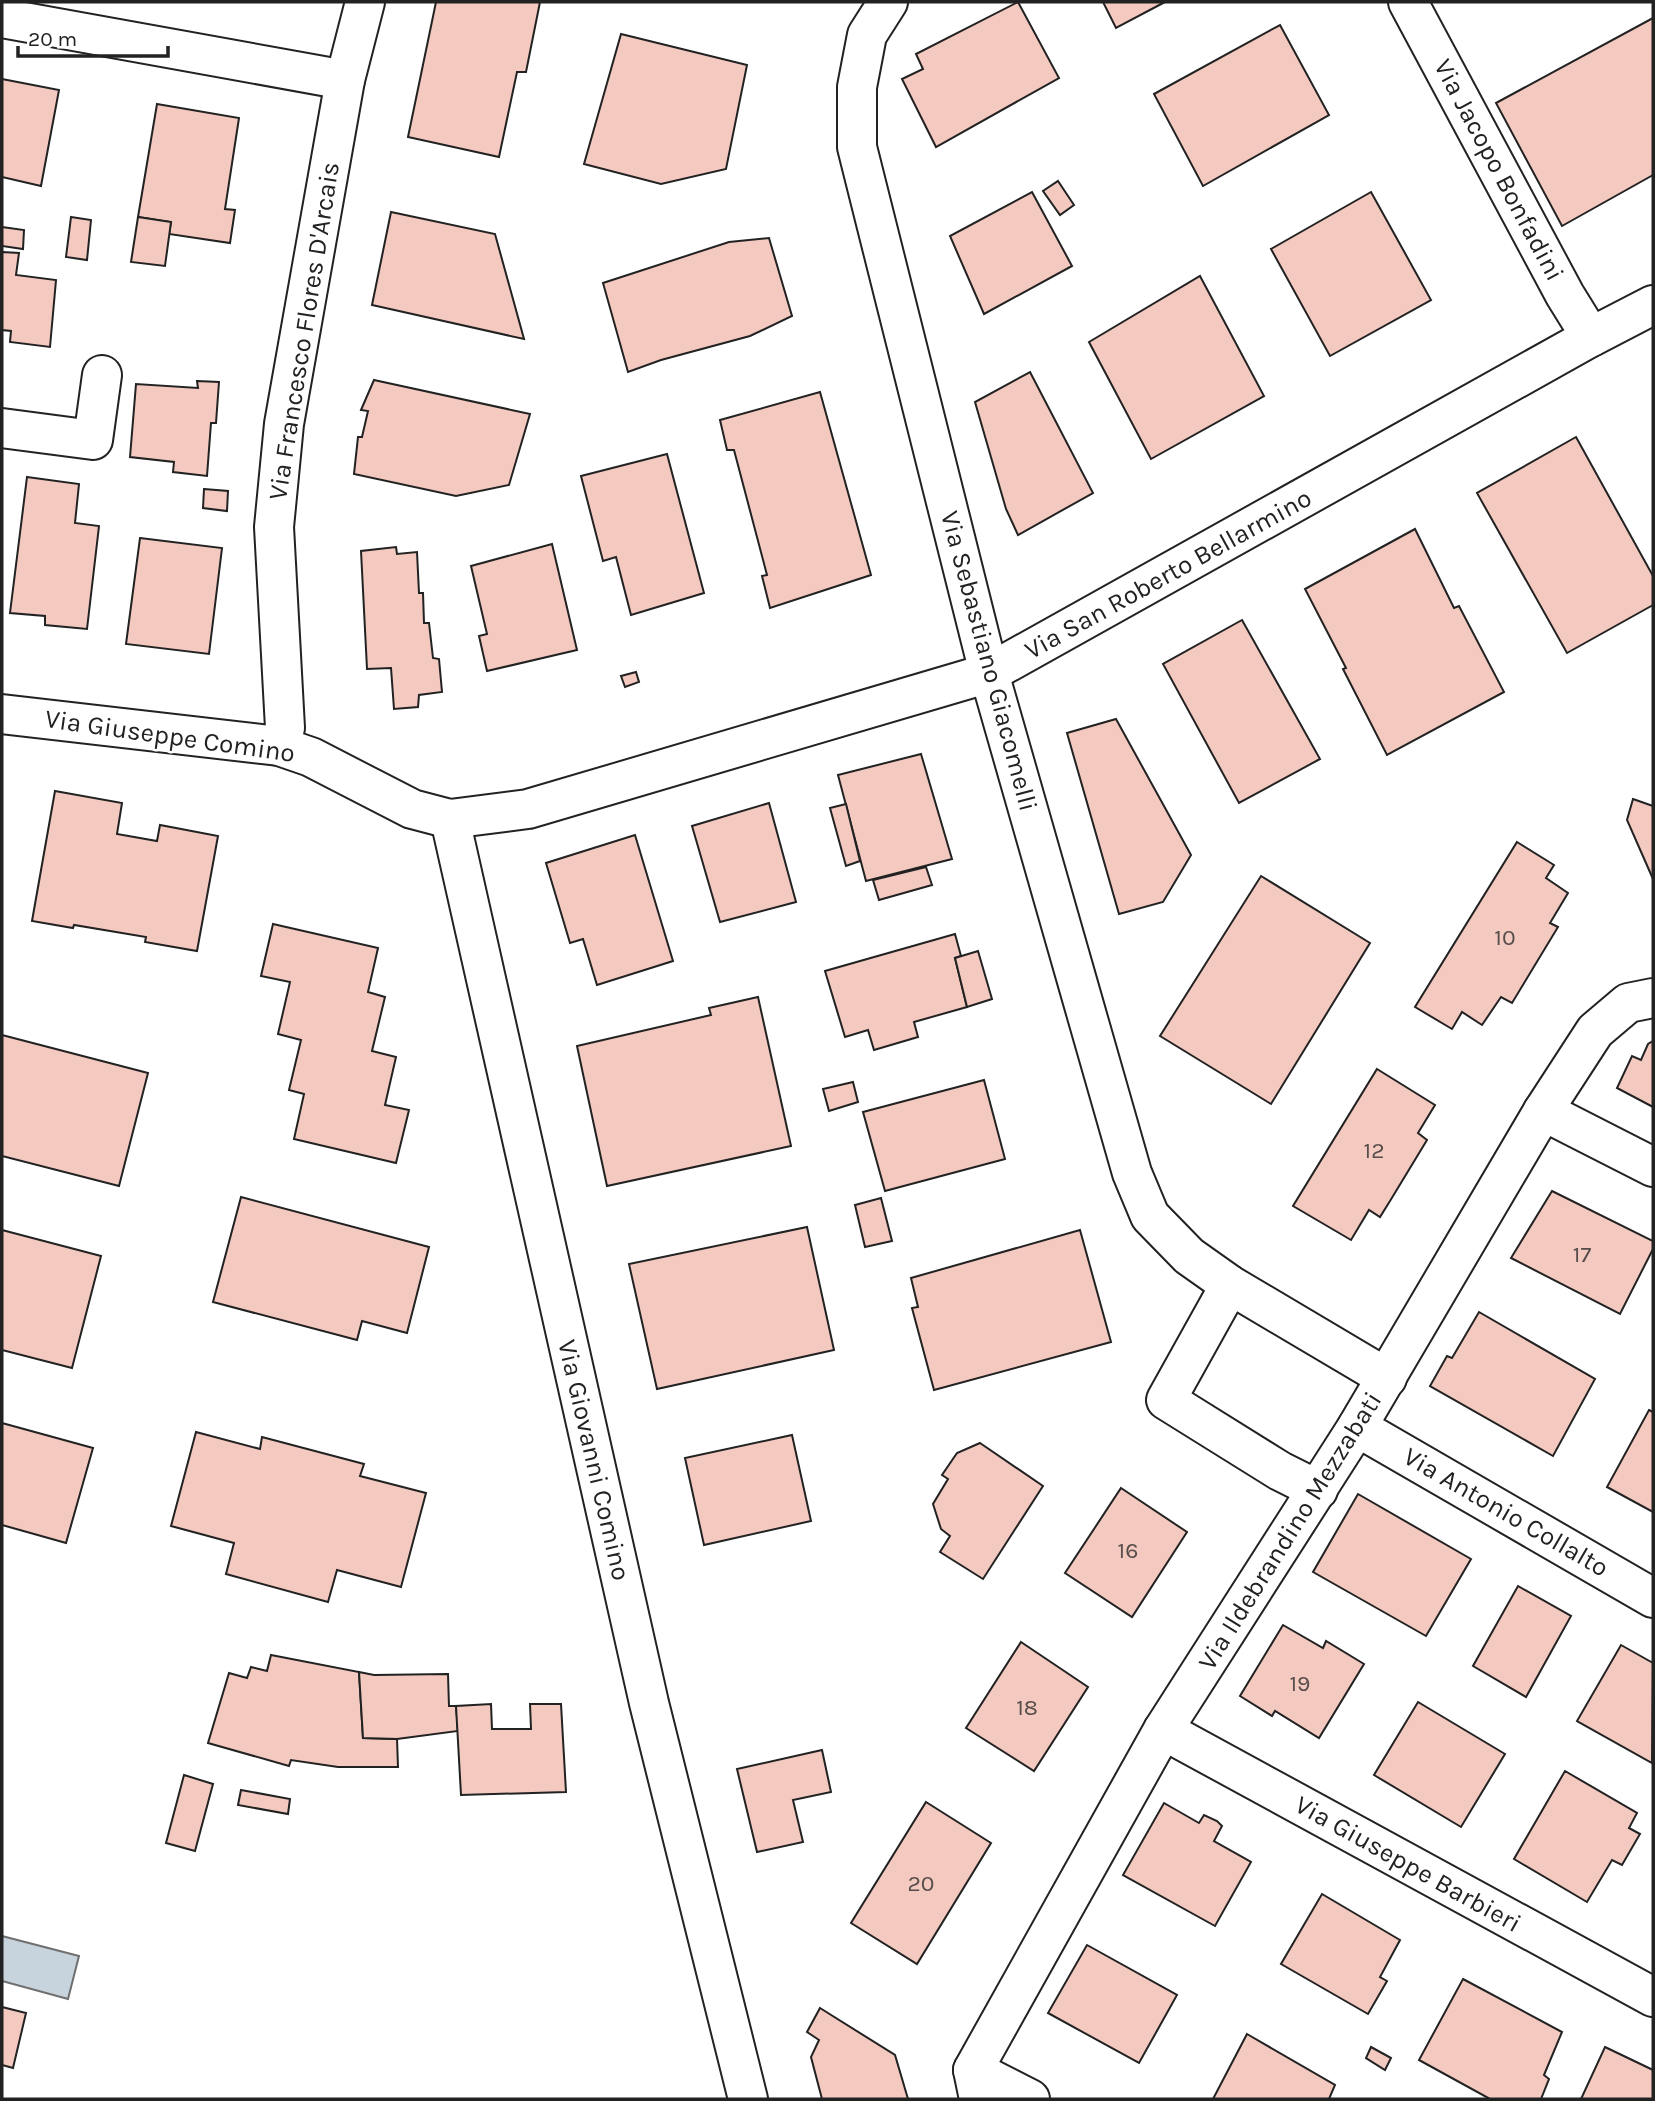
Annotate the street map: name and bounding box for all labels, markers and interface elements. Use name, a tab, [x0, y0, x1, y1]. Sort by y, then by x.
scale bar	[18, 14, 168, 58]
text: 20 m	[28, 27, 77, 51]
street label: Via Jacopo Bonfadini	[1427, 54, 1571, 286]
street label: Via Francesco Flores D'Arcais	[262, 160, 346, 502]
street label: Via San Roberto Bellarmino	[1019, 482, 1317, 666]
street label: Via Sebastiano Giacomelli	[934, 507, 1044, 815]
street label: Via Giuseppe Comino	[43, 703, 297, 769]
house number: 10	[1494, 924, 1516, 951]
house number: 12	[1364, 1137, 1384, 1164]
house number: 17	[1573, 1241, 1591, 1268]
street label: Via Giovanni Comino	[551, 1336, 637, 1584]
street label: Via Ildebrandino Mezzabati	[1192, 1386, 1388, 1676]
street label: Via Antonio Collalto	[1398, 1441, 1614, 1583]
house number: 16	[1118, 1537, 1138, 1564]
house number: 19	[1290, 1670, 1310, 1697]
house number: 18	[1016, 1694, 1038, 1721]
street label: Via Giuseppe Barbieri	[1290, 1789, 1526, 1939]
house number: 20	[908, 1870, 934, 1897]

